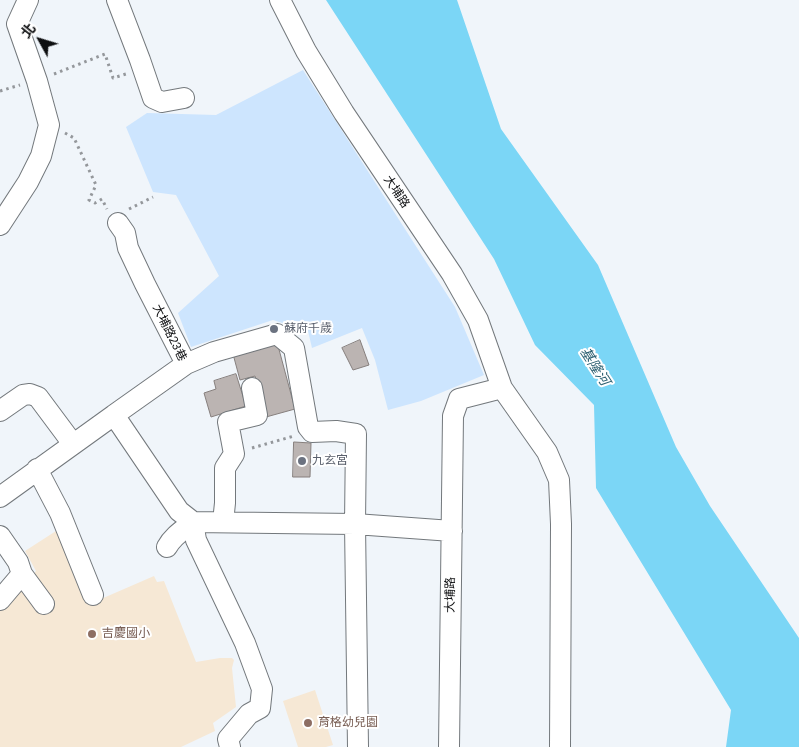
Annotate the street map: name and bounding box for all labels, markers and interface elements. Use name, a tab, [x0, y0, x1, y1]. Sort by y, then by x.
north arrow	[15, 15, 65, 65]
text: 北	[18, 20, 39, 41]
street label: 大埔路	[380, 173, 412, 211]
street label: 大埔路23巷	[149, 302, 189, 364]
place label: 蘇府千歲	[284, 322, 332, 336]
marker: 蘇府千歲	[268, 323, 280, 335]
water label: 基隆河	[576, 345, 612, 389]
place label: 九玄宮	[312, 454, 348, 468]
marker: 九玄宮	[296, 455, 308, 467]
street label: 大埔路	[443, 577, 459, 613]
place label: 吉慶國小	[102, 627, 150, 641]
marker: 吉慶國小	[86, 628, 98, 640]
place label: 育格幼兒園	[318, 716, 378, 730]
marker: 育格幼兒園	[302, 717, 314, 729]

